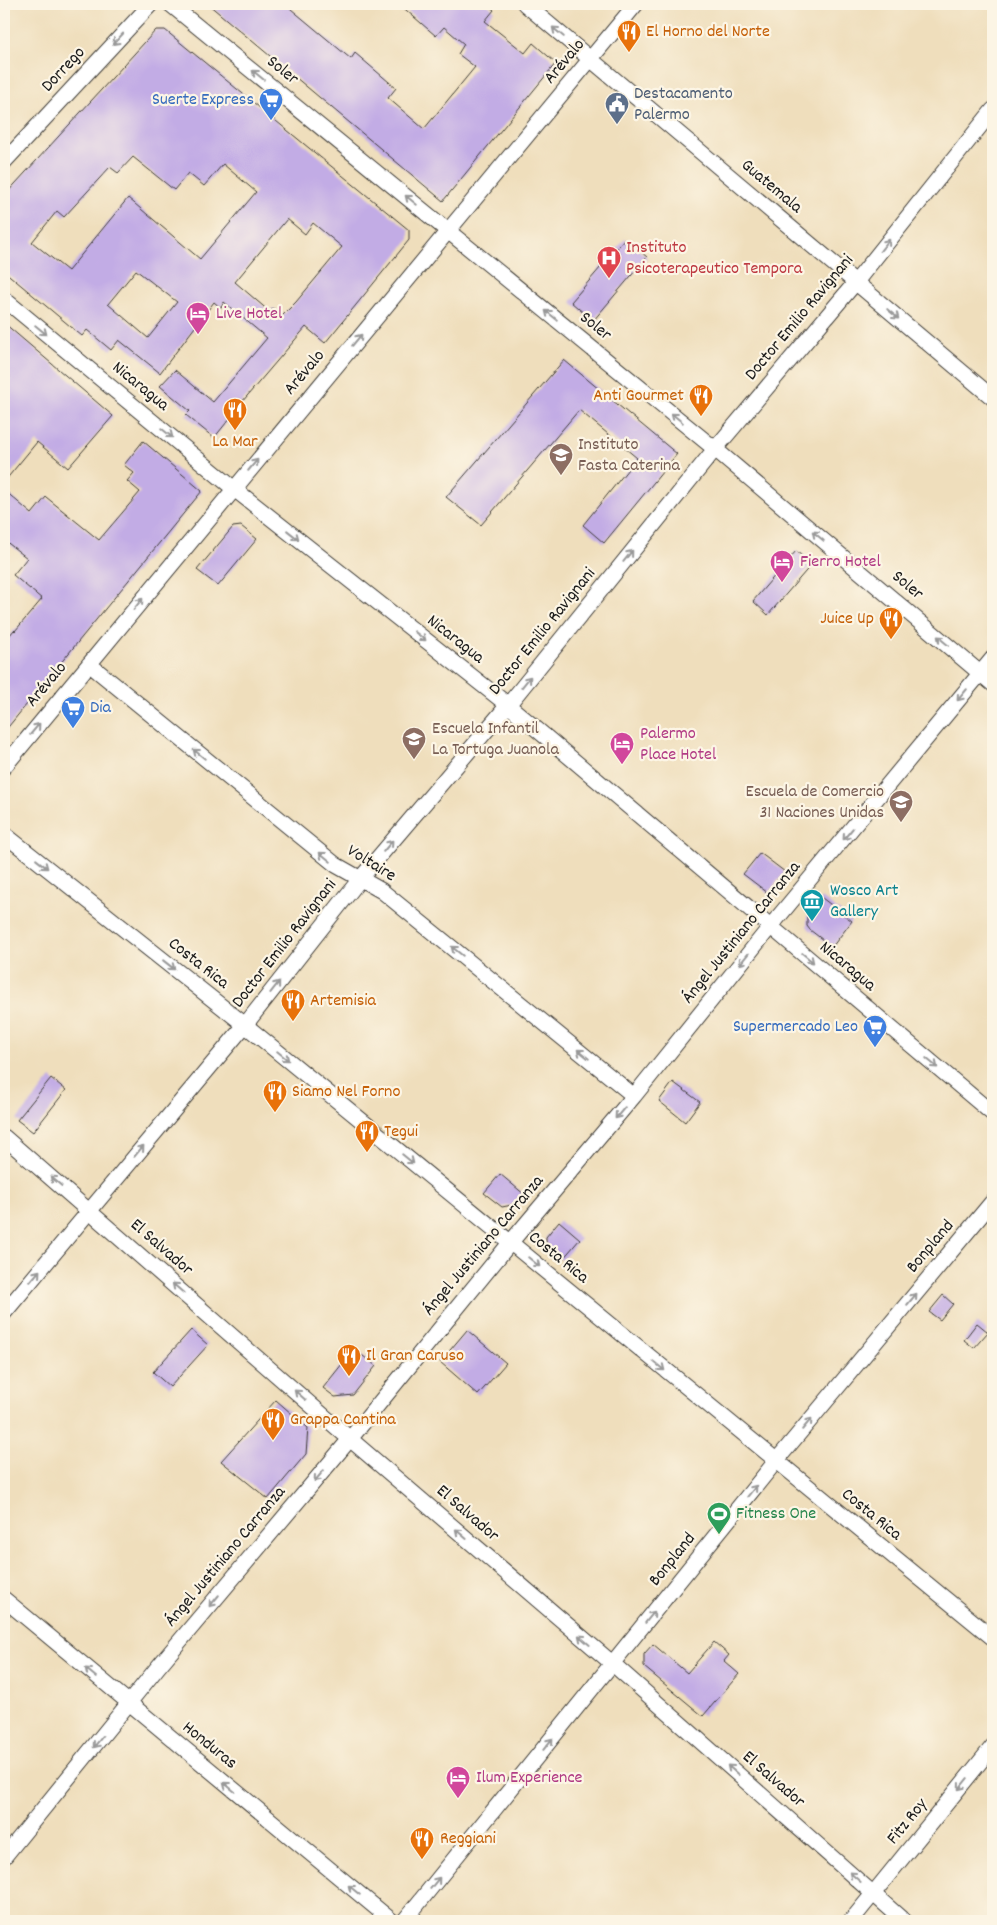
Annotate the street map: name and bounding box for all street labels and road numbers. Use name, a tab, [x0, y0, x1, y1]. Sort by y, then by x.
street label: Arévalo	[539, 34, 591, 90]
street label: Dorrego	[36, 42, 92, 98]
street label: Soler	[261, 50, 304, 92]
street label: Guatemala	[735, 154, 808, 221]
street label: Doctor Emilio Ravignani	[740, 250, 860, 386]
street label: Soler	[574, 306, 617, 348]
street label: Arévalo	[279, 345, 331, 401]
street label: Nicaragua	[106, 356, 174, 418]
street label: Doctor Emilio Ravignani	[484, 563, 602, 701]
street label: Soler	[886, 565, 929, 607]
street label: Nicaragua	[421, 610, 490, 671]
street label: Arévalo	[21, 657, 73, 713]
street label: Voltaire	[342, 839, 401, 889]
street label: Ángel Justiniano Carranza	[677, 856, 808, 1010]
street label: Doctor Emilio Ravignani	[227, 874, 343, 1014]
street label: Costa Rica	[162, 932, 234, 996]
street label: Nicaragua	[813, 936, 881, 998]
street label: Ángel Justiniano Carranza	[418, 1170, 551, 1322]
street label: El Salvador	[124, 1214, 198, 1283]
street label: Bonpland	[901, 1215, 961, 1279]
street label: Costa Rica	[522, 1226, 594, 1291]
street label: El Salvador	[430, 1480, 504, 1549]
street label: Ángel Justiniano Carranza	[160, 1481, 293, 1633]
street label: Costa Rica	[835, 1483, 907, 1548]
street label: Bonpland	[644, 1528, 702, 1592]
street label: Honduras	[176, 1716, 242, 1776]
street label: El Salvador	[736, 1746, 810, 1815]
street label: Fitz Roy	[882, 1793, 935, 1850]

